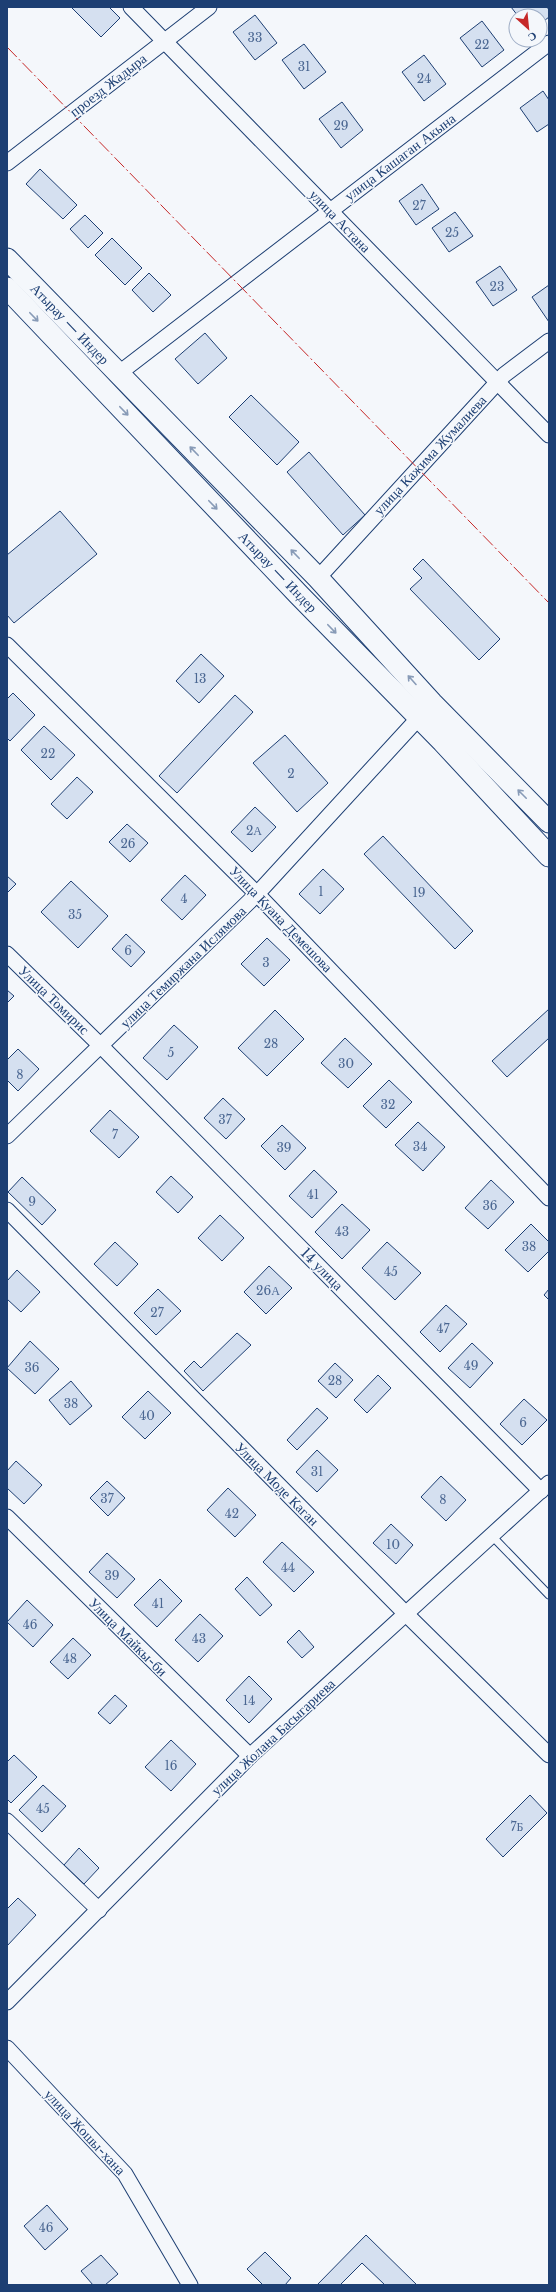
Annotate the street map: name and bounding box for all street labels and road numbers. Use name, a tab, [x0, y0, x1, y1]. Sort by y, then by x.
street label: проезд Жадыра	[66, 49, 151, 121]
street label: улица Кашаган Акына	[341, 109, 460, 205]
street label: улица Астана	[305, 186, 375, 257]
street label: Атырау — Индер	[27, 280, 113, 368]
street label: улица Кажима Жумалиева	[370, 391, 491, 519]
street label: Атырау — Индер	[235, 528, 321, 616]
street label: Улица Куана Демешова	[226, 862, 337, 977]
street label: улица Темиржана Ислямова	[116, 902, 250, 1032]
street label: Улица Томирис	[15, 962, 93, 1038]
street label: 14 улица	[297, 1244, 348, 1295]
street label: Улица Моде Каган	[231, 1438, 323, 1530]
street label: Улица Майкы-би	[85, 1594, 171, 1680]
street label: улица Жолана Басыгариева	[207, 1674, 339, 1799]
street label: улица Жошы-хана	[41, 2085, 130, 2179]

